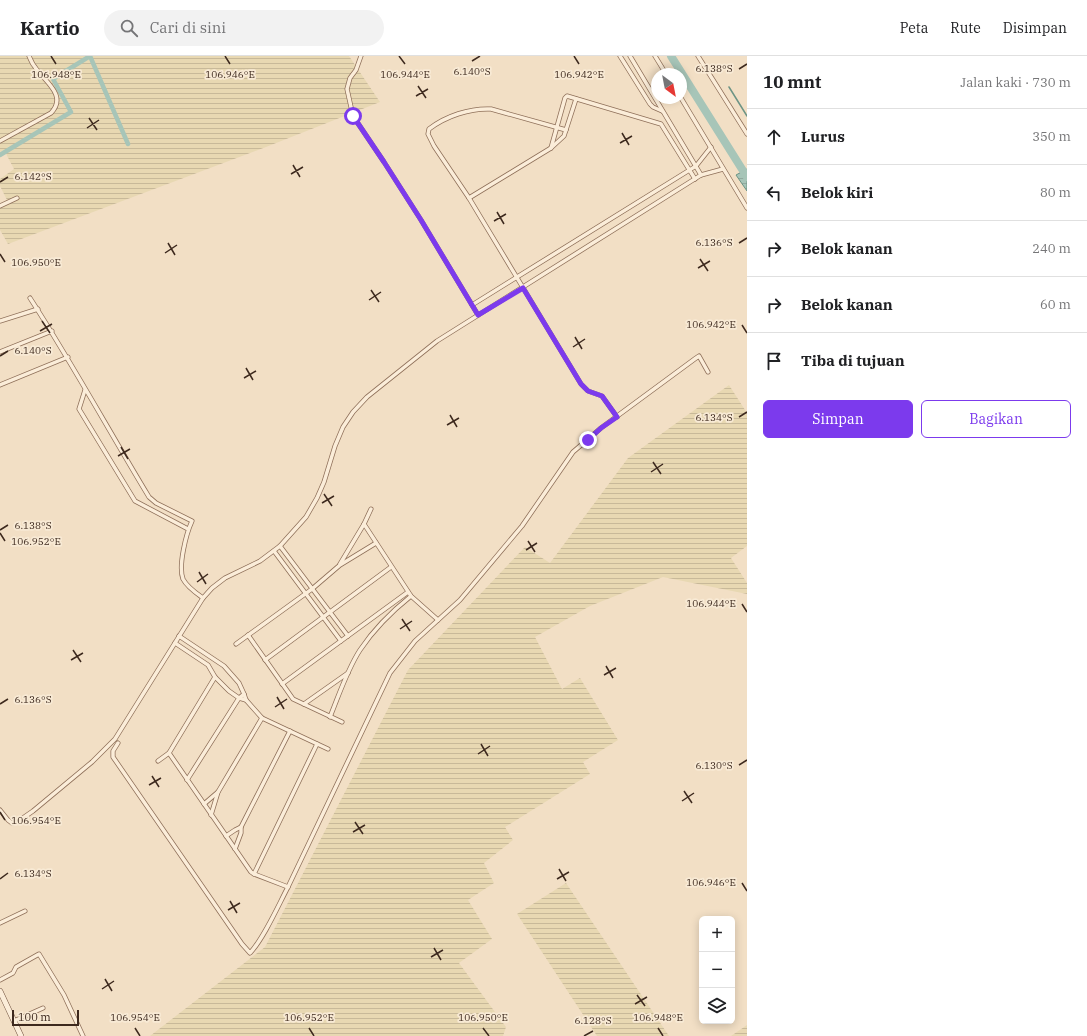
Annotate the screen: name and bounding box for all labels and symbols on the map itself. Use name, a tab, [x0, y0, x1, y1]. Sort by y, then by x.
text: 6.138°S	[695, 62, 733, 75]
text: 6.140°S	[453, 65, 491, 78]
text: 106.948°E	[31, 68, 81, 81]
text: 106.946°E	[205, 68, 255, 81]
text: 106.944°E	[380, 68, 430, 81]
text: 106.942°E	[554, 68, 604, 81]
north arrow	[651, 68, 687, 104]
route start	[344, 107, 362, 125]
text: 6.142°S	[14, 170, 52, 183]
text: 6.136°S	[695, 236, 733, 249]
text: 106.950°E	[11, 256, 61, 269]
text: 106.942°E	[686, 318, 736, 331]
text: 6.140°S	[14, 344, 52, 357]
text: 6.134°S	[695, 411, 733, 424]
route end	[579, 431, 597, 449]
text: 6.138°S	[14, 519, 52, 532]
text: 106.952°E	[11, 535, 61, 548]
text: 106.944°E	[686, 597, 736, 610]
text: 6.136°S	[14, 693, 52, 706]
text: 6.130°S	[695, 759, 733, 772]
text: 106.954°E	[11, 814, 61, 827]
text: 6.134°S	[14, 867, 52, 880]
text: 106.946°E	[686, 876, 736, 889]
scale bar	[12, 1008, 79, 1027]
text: 106.954°E	[110, 1011, 160, 1024]
text: 106.952°E	[284, 1011, 334, 1024]
text: 106.950°E	[458, 1011, 508, 1024]
text: 106.948°E	[633, 1011, 683, 1024]
text: 6.128°S	[574, 1014, 612, 1027]

